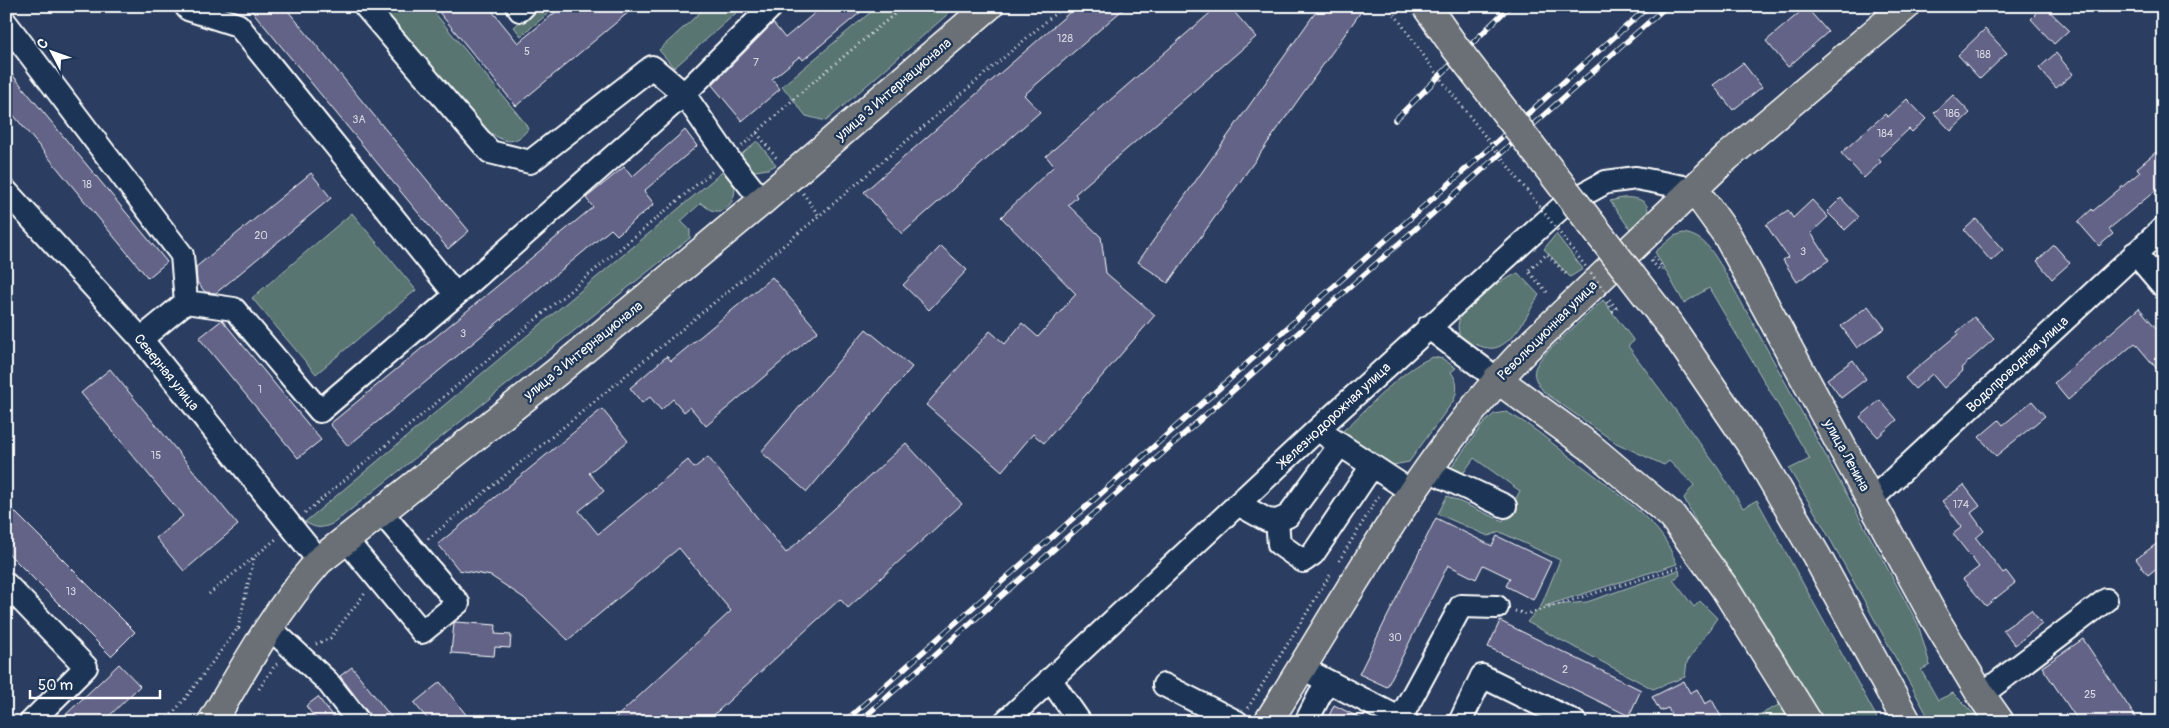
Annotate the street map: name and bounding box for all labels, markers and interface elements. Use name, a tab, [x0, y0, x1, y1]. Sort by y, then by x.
north arrow	[28, 28, 78, 78]
house number: 128	[1057, 32, 1073, 45]
street label: улица 3 Интернационала	[831, 34, 955, 145]
text: С	[33, 35, 52, 53]
house number: 5	[524, 45, 530, 58]
house number: 188	[1975, 48, 1991, 61]
house number: 7	[753, 56, 759, 69]
house number: 186	[1944, 107, 1960, 120]
house number: 3А	[352, 113, 366, 126]
house number: 184	[1877, 127, 1894, 140]
house number: 18	[82, 178, 92, 191]
house number: 20	[254, 229, 268, 242]
house number: 3	[1800, 245, 1806, 258]
street label: Революционная улица	[1494, 277, 1601, 384]
street label: улица 3 Интернационала	[520, 297, 646, 404]
street label: Водопроводная улица	[1963, 313, 2072, 416]
house number: 3	[460, 327, 466, 340]
street label: Северная улица	[130, 330, 203, 414]
street label: Железнодорожная улица	[1273, 359, 1394, 473]
house number: 1	[258, 383, 262, 396]
street label: улица Ленина	[1819, 415, 1873, 494]
house number: 15	[151, 449, 161, 462]
house number: 174	[1953, 498, 1970, 511]
house number: 13	[66, 585, 76, 598]
house number: 30	[1388, 631, 1402, 644]
house number: 2	[1562, 663, 1568, 676]
scale bar	[30, 668, 160, 700]
text: 50 m	[38, 676, 73, 695]
house number: 25	[2084, 688, 2096, 701]

